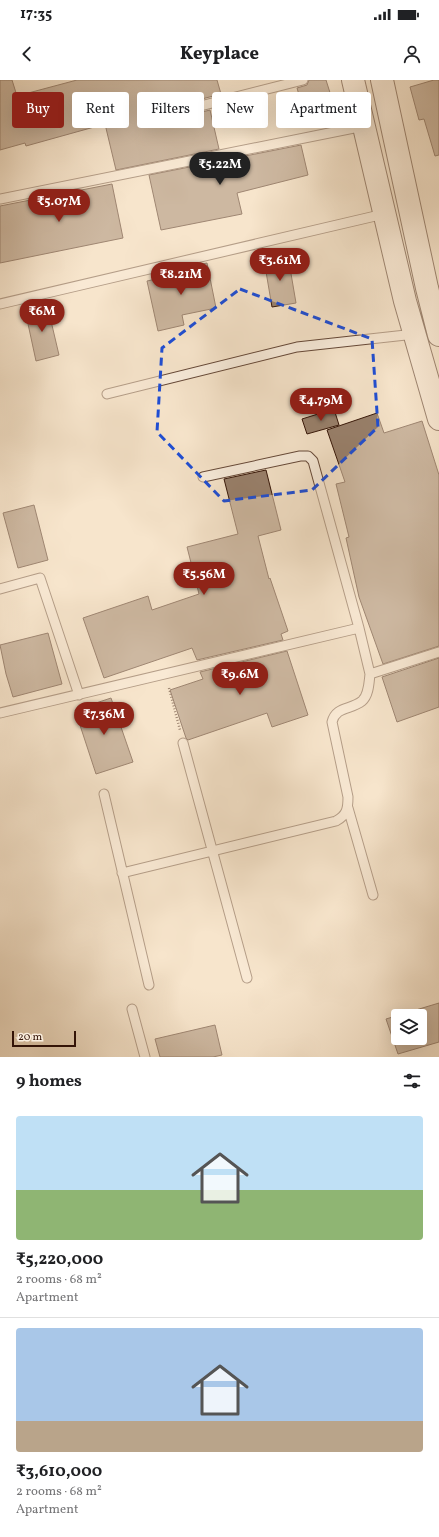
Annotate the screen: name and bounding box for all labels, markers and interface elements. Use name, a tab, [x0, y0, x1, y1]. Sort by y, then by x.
text: 17:35	[20, 4, 52, 25]
text: Keyplace	[180, 42, 259, 67]
icon: back	[16, 43, 38, 65]
icon: person	[401, 43, 423, 65]
chip: Buy	[12, 92, 64, 128]
chip: Rent	[72, 92, 129, 128]
chip: Filters	[137, 92, 204, 128]
chip: New	[212, 92, 268, 128]
chip: Apartment	[276, 92, 371, 128]
pin: ₹5.22M	[187, 152, 253, 186]
text: ₹5.22M	[198, 156, 242, 174]
pin: ₹5.07M	[26, 189, 92, 223]
text: ₹5.07M	[37, 193, 81, 211]
pin: ₹3.61M	[247, 248, 313, 282]
text: ₹3.61M	[259, 252, 301, 270]
pin: ₹8.21M	[148, 262, 214, 296]
text: ₹8.21M	[160, 266, 202, 284]
pin: ₹6M	[23, 299, 61, 333]
text: ₹6M	[29, 303, 55, 321]
pin: ₹4.79M	[288, 388, 354, 422]
text: ₹4.79M	[299, 392, 343, 410]
pin: ₹5.56M	[171, 562, 237, 596]
text: ₹5.56M	[183, 566, 225, 584]
pin: ₹9.6M	[212, 662, 268, 696]
text: ₹9.6M	[221, 666, 259, 684]
pin: ₹7.36M	[71, 702, 137, 736]
text: ₹7.36M	[83, 706, 125, 724]
map controls	[391, 1009, 427, 1045]
button: layers	[391, 1009, 427, 1045]
scale bar	[12, 1029, 76, 1048]
text: 20 m	[18, 1030, 42, 1045]
text: 9 homes	[16, 1070, 82, 1093]
icon: filters	[401, 1070, 423, 1092]
icon: home	[184, 1142, 256, 1214]
text: ₹5,220,000	[16, 1248, 103, 1271]
text: 2 rooms · 68 m²	[16, 1271, 102, 1289]
text: Apartment	[16, 1289, 79, 1307]
icon: home	[184, 1354, 256, 1426]
text: ₹3,610,000	[16, 1460, 102, 1483]
text: 2 rooms · 68 m²	[16, 1483, 102, 1501]
text: Apartment	[16, 1501, 79, 1519]

